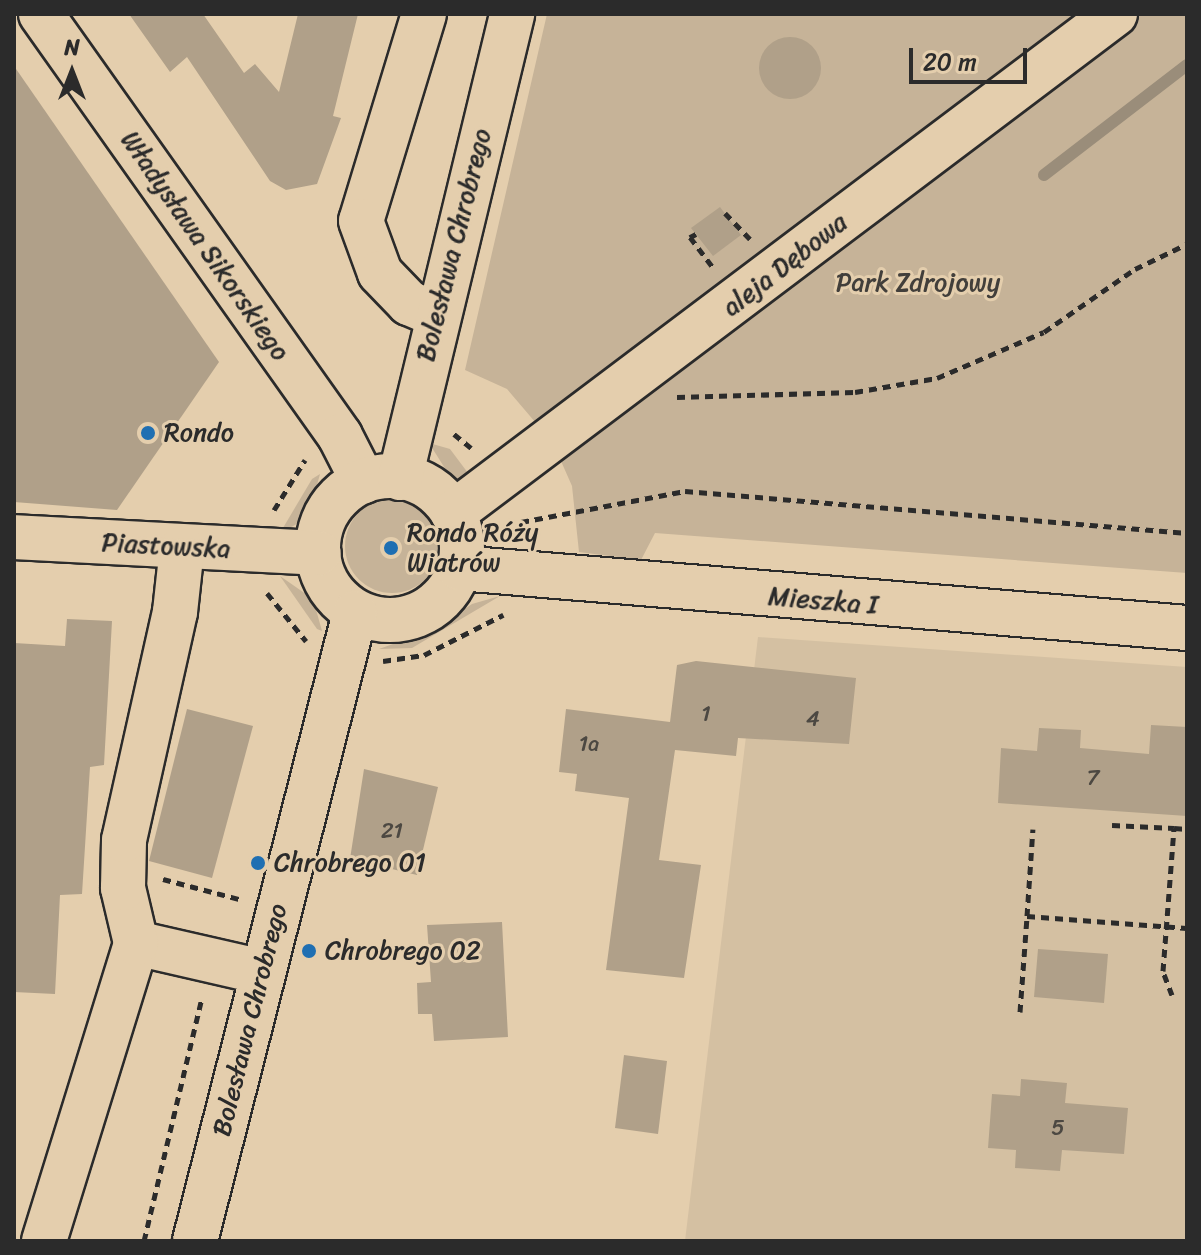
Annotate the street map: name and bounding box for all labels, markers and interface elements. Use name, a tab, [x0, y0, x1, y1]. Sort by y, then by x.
text: N	[64, 28, 80, 67]
north arrow	[32, 32, 112, 112]
scale bar	[913, 32, 1031, 82]
text: 20 m	[923, 41, 977, 83]
street label: Bolesława Chrobrego	[410, 125, 498, 365]
street label: Władysława Sikorskiego	[114, 126, 296, 366]
street label: aleja Dębowa	[716, 207, 854, 323]
park label: Park Zdrojowy	[836, 267, 1000, 299]
place label: Rondo	[164, 417, 234, 449]
marker: Rondo	[139, 424, 157, 442]
place label: Rondo Róży Wiatrów	[407, 517, 539, 578]
street label: Piastowska	[101, 527, 231, 565]
marker: Rondo Róży Wiatrów	[382, 539, 400, 557]
street label: Mieszka I	[767, 581, 879, 621]
house number: 1	[701, 701, 711, 727]
house number: 4	[806, 706, 820, 732]
house number: 1a	[579, 731, 599, 757]
house number: 7	[1087, 765, 1099, 791]
house number: 21	[381, 818, 403, 844]
place label: Chrobrego 01	[274, 847, 426, 879]
marker: Chrobrego 01	[249, 854, 267, 872]
street label: Bolesława Chrobrego	[206, 900, 294, 1140]
place label: Chrobrego 02	[325, 935, 481, 967]
marker: Chrobrego 02	[300, 942, 318, 960]
house number: 5	[1051, 1115, 1065, 1141]

